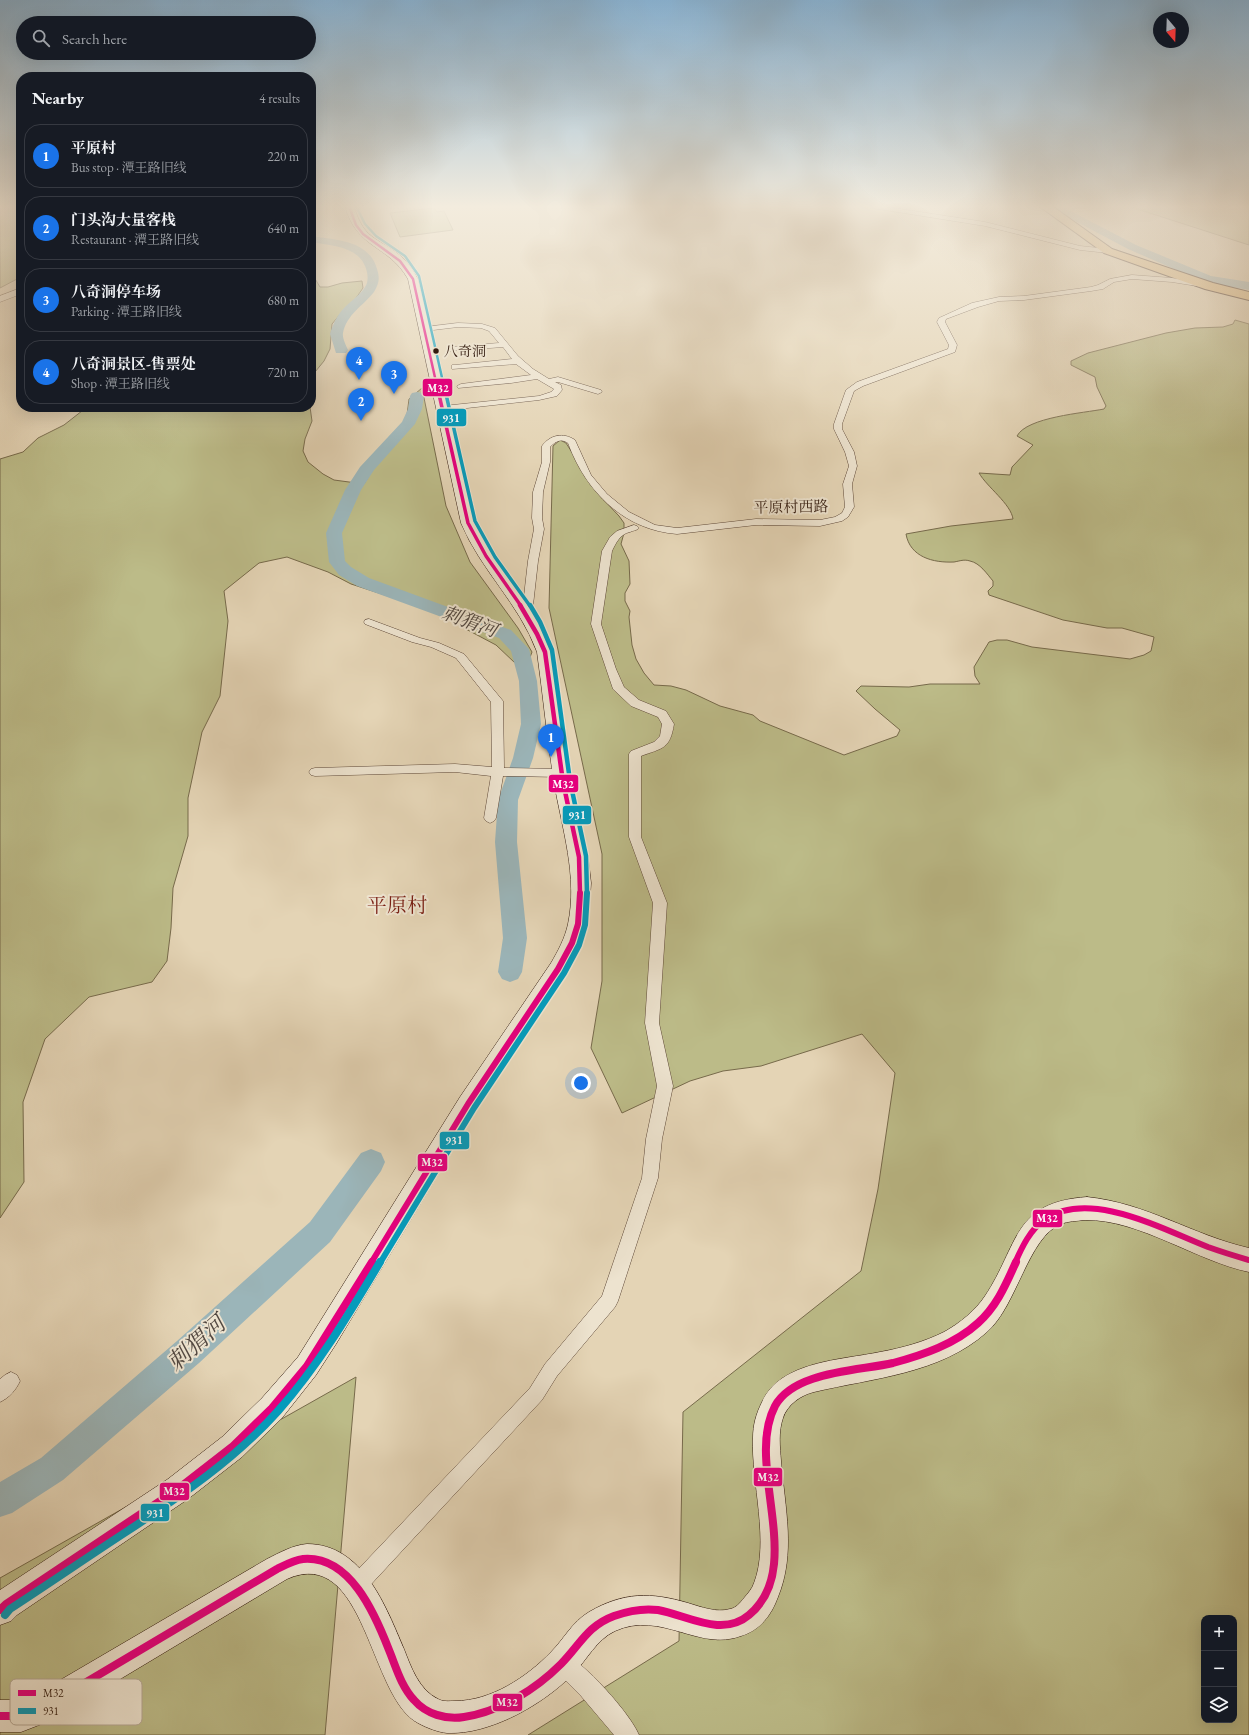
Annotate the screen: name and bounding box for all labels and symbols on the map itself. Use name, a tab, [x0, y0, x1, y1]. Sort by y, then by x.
north arrow	[1153, 12, 1189, 48]
place label: 八奇洞	[444, 342, 486, 360]
marker: 八奇洞	[431, 346, 441, 356]
pin: 4	[346, 347, 372, 380]
pin: 3	[381, 361, 407, 394]
line badge: M32	[422, 378, 453, 397]
text: M32	[427, 381, 449, 395]
pin: 2	[348, 388, 374, 421]
line badge: 931	[436, 408, 467, 427]
text: 931	[442, 411, 460, 425]
street label: 平原村西路	[753, 496, 829, 517]
water label: 刺猬河	[439, 600, 504, 644]
pin: 1	[538, 724, 564, 757]
line badge: M32	[548, 774, 579, 793]
text: M32	[552, 777, 574, 791]
line badge: 931	[562, 805, 592, 825]
text: 931	[568, 808, 586, 822]
district label: 平原村	[367, 892, 427, 918]
your location	[571, 1073, 591, 1093]
line badge: 931	[439, 1131, 470, 1150]
text: 931	[445, 1133, 463, 1147]
line badge: M32	[417, 1153, 448, 1172]
text: M32	[421, 1155, 443, 1169]
line badge: M32	[1032, 1209, 1063, 1228]
text: M32	[1036, 1211, 1058, 1225]
water label: 刺猬河	[160, 1306, 235, 1377]
line badge: M32	[753, 1467, 783, 1487]
text: M32	[757, 1470, 779, 1484]
line badge: M32	[159, 1482, 190, 1501]
text: M32	[163, 1484, 185, 1498]
line badge: 931	[140, 1503, 170, 1522]
text: 931	[146, 1506, 164, 1520]
legend	[10, 1679, 142, 1725]
text: M32	[43, 1686, 64, 1700]
line badge: M32	[492, 1693, 523, 1712]
text: M32	[496, 1695, 518, 1709]
text: 931	[43, 1704, 59, 1718]

